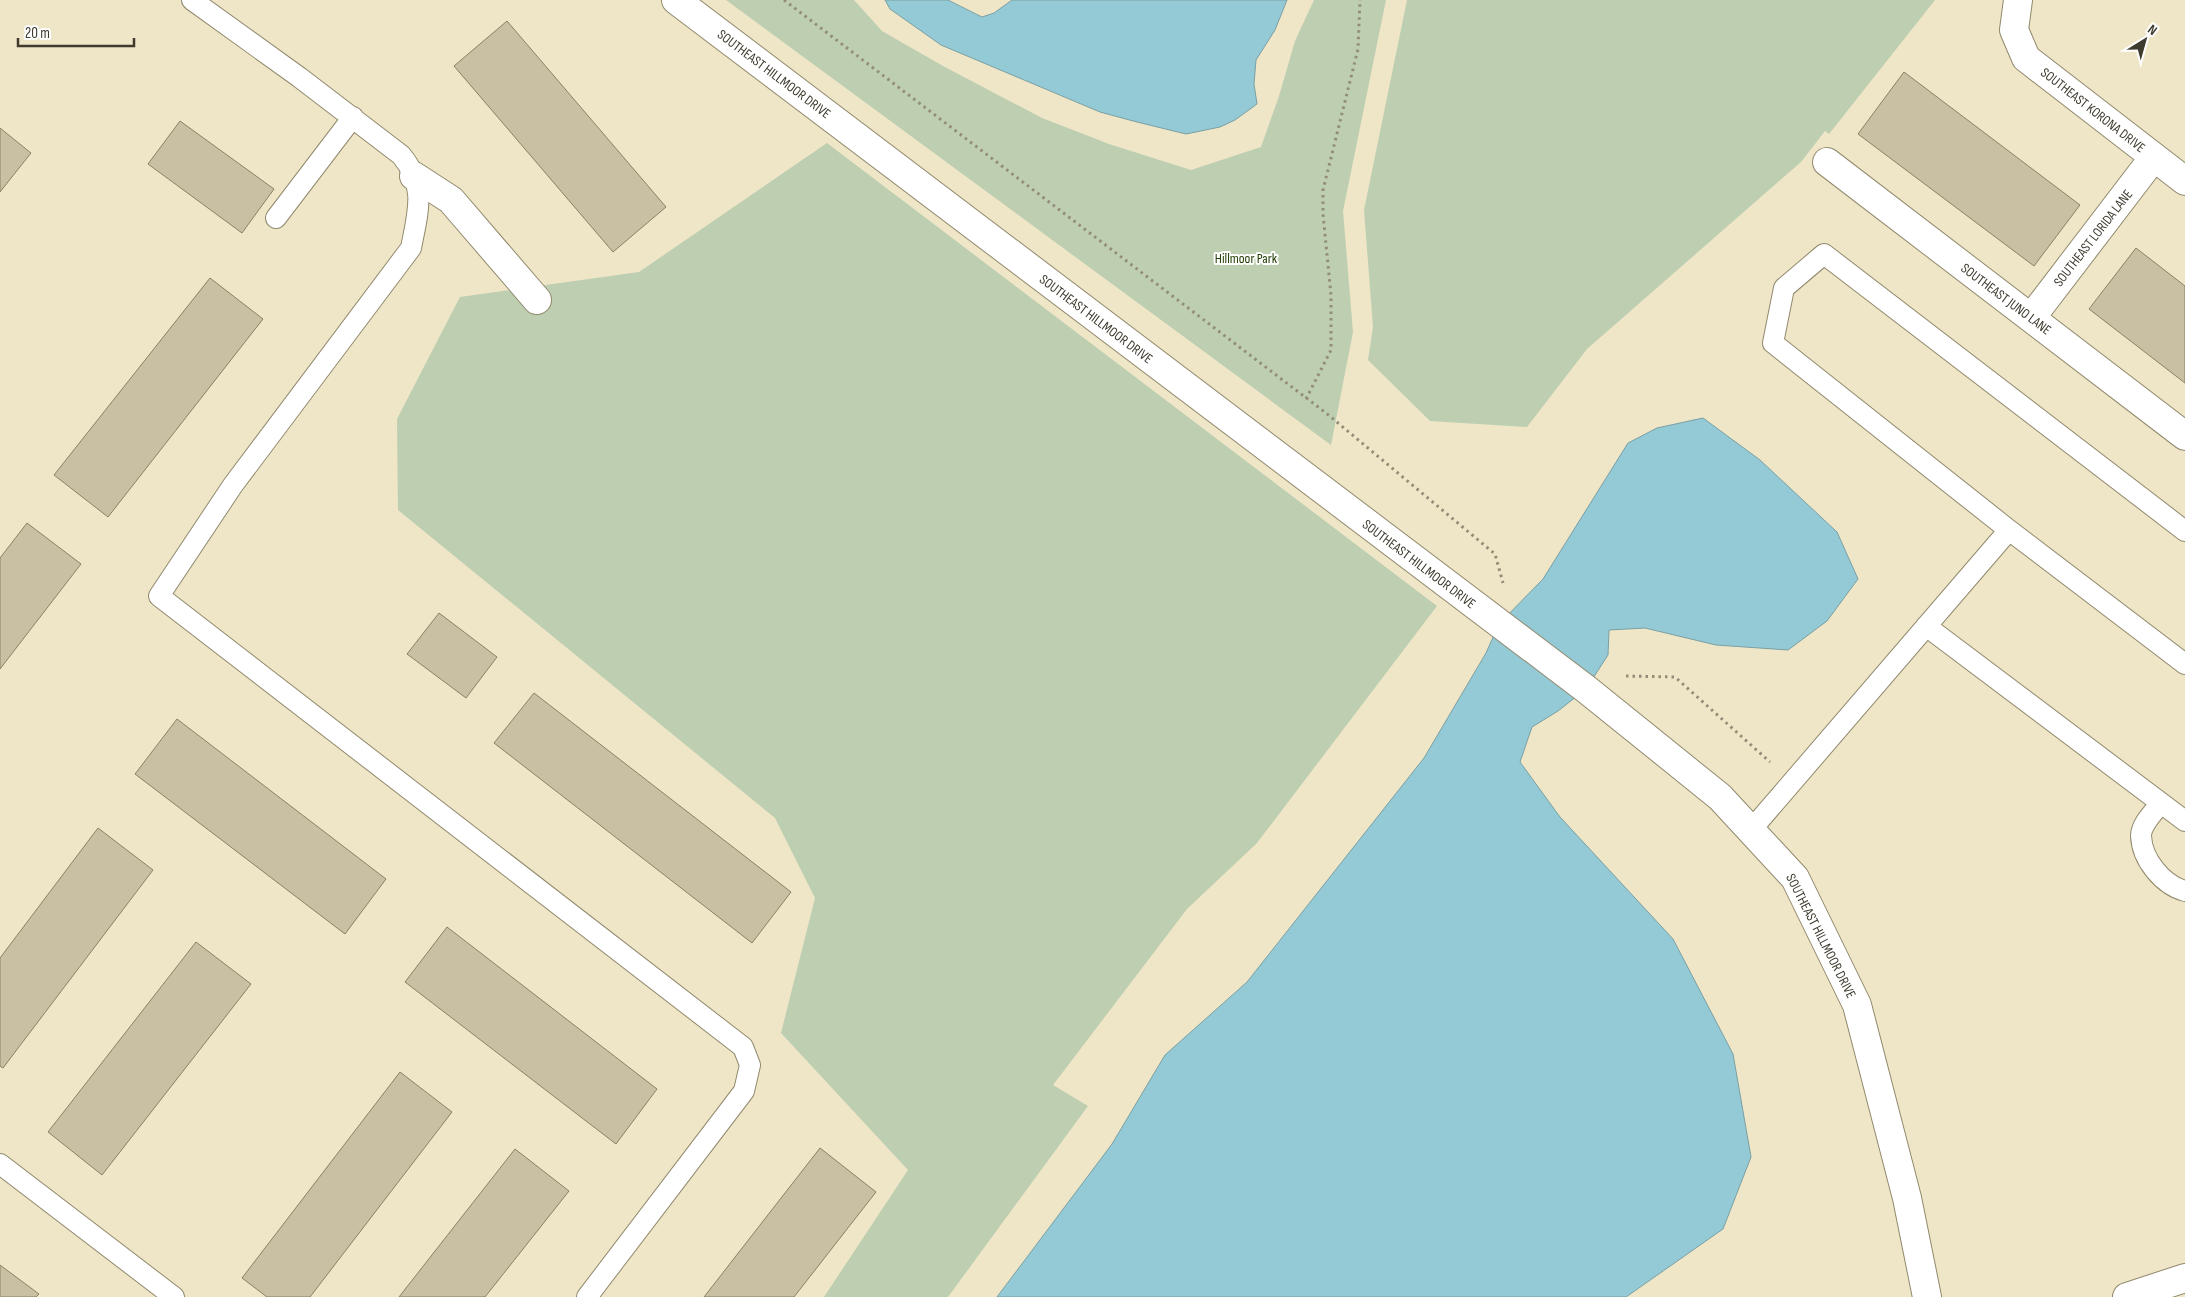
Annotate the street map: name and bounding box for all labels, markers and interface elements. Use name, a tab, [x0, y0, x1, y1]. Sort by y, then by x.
scale bar	[18, 15, 134, 47]
north arrow	[2120, 15, 2170, 65]
text: N	[2144, 21, 2161, 39]
text: 20 m	[25, 24, 50, 43]
street label: SOUTHEAST HILLMOOR DRIVE	[714, 26, 834, 122]
street label: SOUTHEAST KORONA DRIVE	[2037, 64, 2149, 156]
street label: SOUTHEAST LORIDA LANE	[2050, 186, 2136, 290]
park label: Hillmoor Park	[1215, 250, 1278, 267]
street label: SOUTHEAST JUNO LANE	[1958, 260, 2055, 339]
street label: SOUTHEAST HILLMOOR DRIVE	[1036, 271, 1156, 367]
street label: SOUTHEAST HILLMOOR DRIVE	[1359, 516, 1479, 612]
street label: SOUTHEAST HILLMOOR DRIVE	[1782, 871, 1860, 1001]

